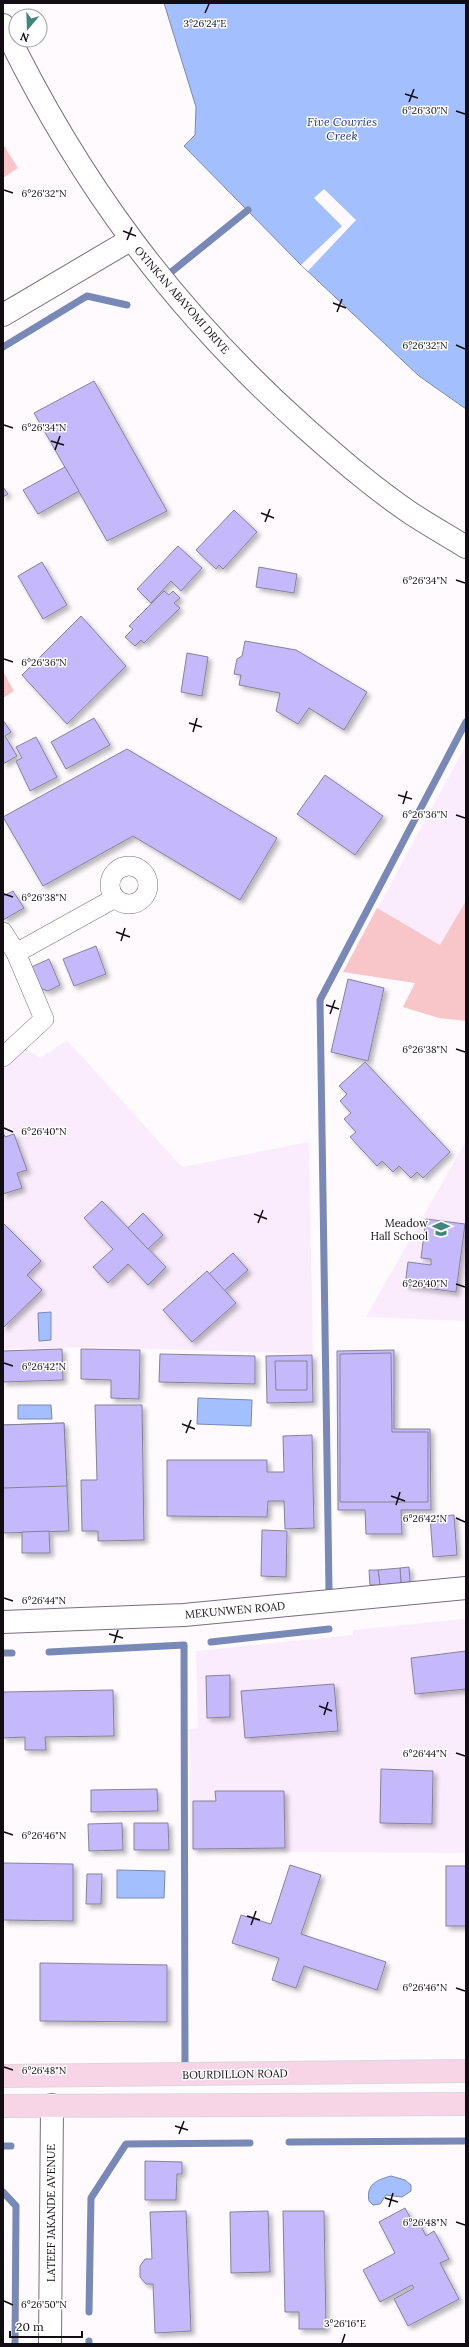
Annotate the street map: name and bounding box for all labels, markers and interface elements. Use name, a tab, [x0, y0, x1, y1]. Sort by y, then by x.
north arrow	[8, 8, 48, 48]
text: 3°26'24"E	[184, 17, 226, 30]
text: N	[18, 29, 31, 45]
text: 6°26'30"N	[402, 104, 448, 117]
water label: Five Cowries Creek	[307, 114, 377, 143]
text: 6°26'32"N	[21, 187, 67, 200]
street label: OYINKAN ABAYOMI DRIVE	[131, 243, 233, 357]
text: 6°26'32"N	[402, 339, 448, 352]
text: 6°26'34"N	[21, 421, 67, 434]
text: 6°26'34"N	[402, 574, 448, 587]
text: 6°26'36"N	[21, 656, 67, 669]
text: 6°26'36"N	[402, 808, 448, 821]
text: 6°26'38"N	[21, 891, 67, 904]
text: 6°26'38"N	[402, 1043, 448, 1056]
text: 6°26'40"N	[21, 1125, 67, 1138]
place label: Meadow Hall School	[370, 1216, 428, 1243]
school or university icon: Meadow Hall School	[431, 1219, 451, 1239]
text: 6°26'40"N	[402, 1277, 448, 1290]
text: 6°26'42"N	[22, 1360, 67, 1373]
text: 6°26'42"N	[403, 1512, 448, 1525]
text: 6°26'44"N	[22, 1594, 67, 1607]
street label: MEKUNWEN ROAD	[184, 1599, 286, 1621]
text: 6°26'44"N	[403, 1747, 448, 1760]
text: 6°26'46"N	[22, 1829, 67, 1842]
text: 6°26'46"N	[403, 1981, 448, 1994]
text: 6°26'48"N	[22, 2064, 67, 2077]
street label: BOURDILLON ROAD	[182, 2066, 288, 2082]
street label: LATEEF JAKANDE AVENUE	[44, 2144, 58, 2282]
text: 6°26'48"N	[403, 2216, 448, 2229]
text: 6°26'50"N	[21, 2298, 67, 2311]
scale bar	[10, 2313, 82, 2339]
text: 3°26'16"E	[324, 2317, 366, 2330]
text: 20 m	[16, 2319, 44, 2334]

